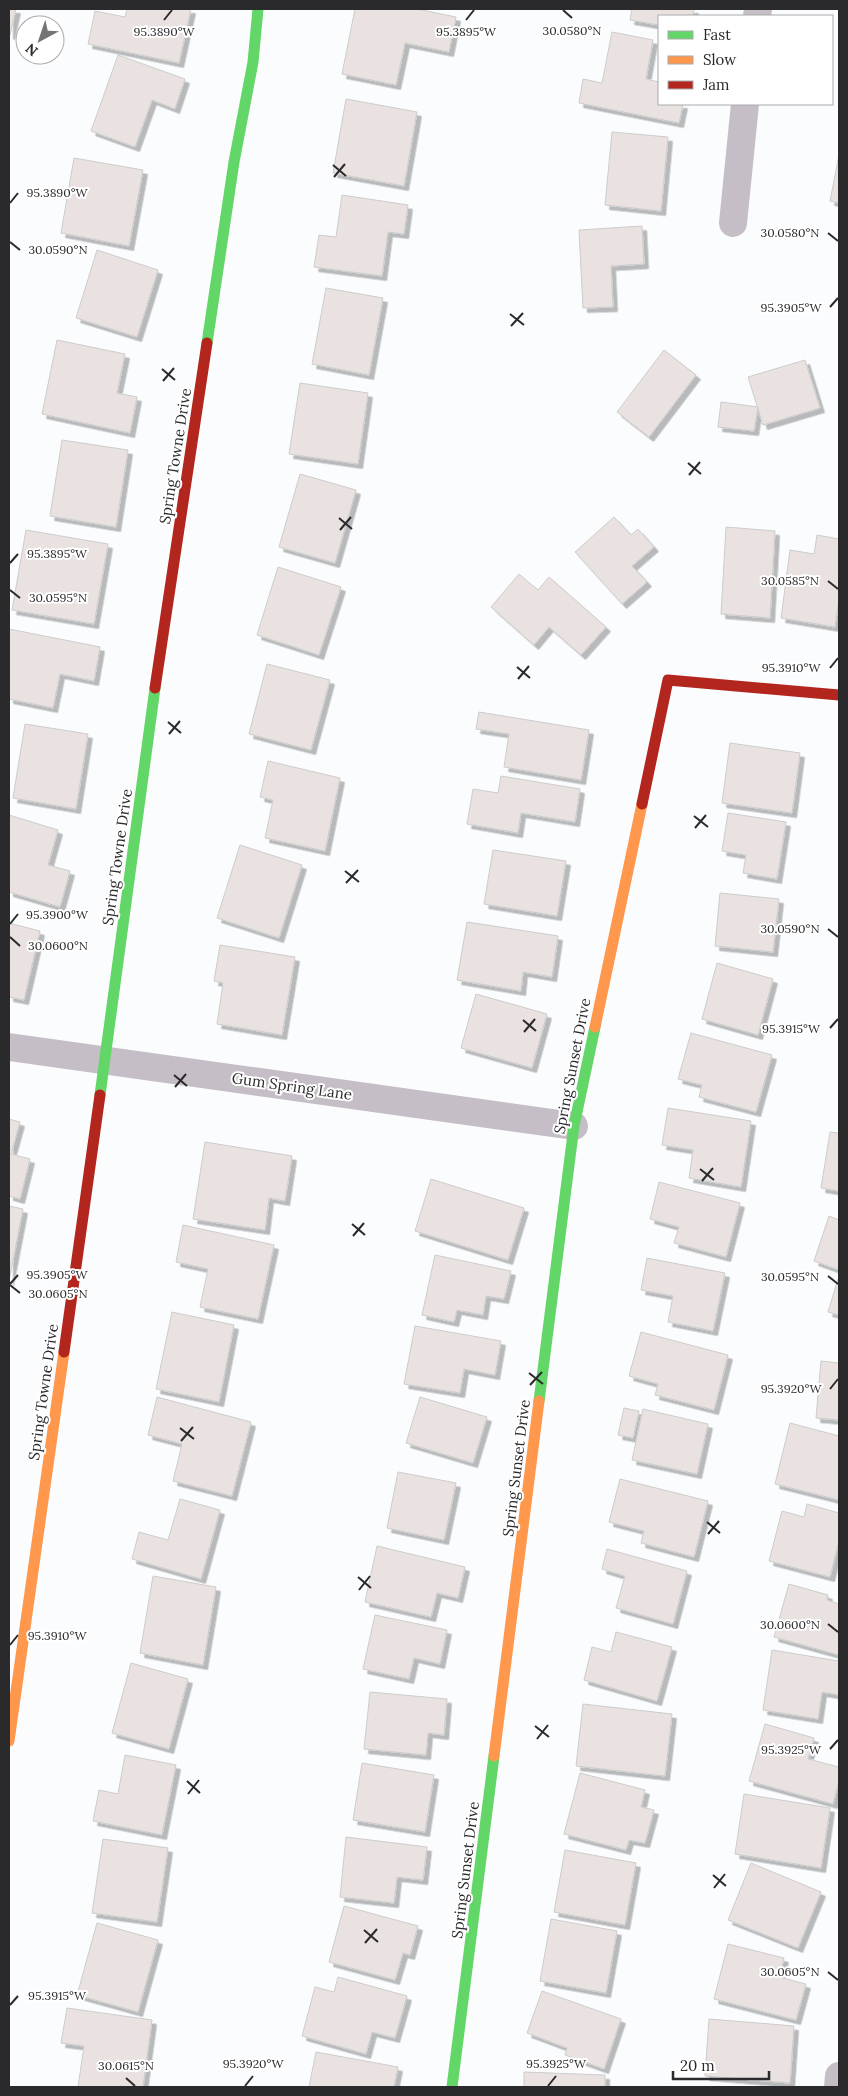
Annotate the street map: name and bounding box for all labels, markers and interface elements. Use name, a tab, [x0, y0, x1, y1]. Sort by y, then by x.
north arrow	[15, 15, 65, 65]
legend	[658, 15, 833, 105]
text: 30.0580°N	[543, 23, 601, 38]
text: 95.3890°W	[134, 24, 196, 39]
text: 95.3895°W	[436, 24, 497, 39]
text: Fast	[703, 25, 731, 44]
text: N	[22, 39, 42, 60]
text: Slow	[703, 50, 736, 69]
text: Jam	[702, 75, 730, 94]
text: 95.3890°W	[27, 185, 89, 200]
text: 30.0580°N	[761, 225, 819, 240]
text: 30.0590°N	[28, 242, 88, 257]
text: 95.3905°W	[761, 300, 822, 315]
street label: Spring Towne Drive	[155, 387, 195, 525]
text: 95.3895°W	[27, 546, 88, 561]
text: 30.0585°N	[761, 573, 819, 588]
text: 30.0595°N	[29, 590, 87, 605]
text: 95.3910°W	[762, 660, 821, 675]
street label: Spring Towne Drive	[98, 788, 136, 926]
text: 95.3900°W	[26, 907, 89, 922]
text: 30.0590°N	[760, 921, 820, 936]
text: 30.0600°N	[28, 938, 88, 953]
street label: Spring Sunset Drive	[549, 996, 595, 1136]
text: 95.3915°W	[762, 1021, 821, 1036]
street label: Gum Spring Lane	[231, 1068, 353, 1104]
text: 95.3905°W	[27, 1267, 88, 1282]
text: 30.0595°N	[761, 1269, 819, 1284]
text: 30.0605°N	[28, 1286, 88, 1301]
street label: Spring Towne Drive	[24, 1323, 62, 1461]
text: 95.3920°W	[761, 1381, 822, 1396]
street label: Spring Sunset Drive	[498, 1398, 534, 1538]
text: 30.0600°N	[760, 1617, 820, 1632]
text: 95.3910°W	[28, 1628, 87, 1643]
text: 95.3925°W	[761, 1742, 822, 1757]
street label: Spring Sunset Drive	[447, 1800, 483, 1940]
text: 30.0605°N	[760, 1964, 820, 1979]
text: 95.3915°W	[28, 1988, 87, 2003]
scale bar	[673, 2048, 769, 2080]
text: 95.3920°W	[223, 2056, 284, 2071]
text: 95.3925°W	[526, 2056, 587, 2071]
text: 20 m	[680, 2056, 715, 2075]
text: 30.0615°N	[98, 2058, 154, 2073]

